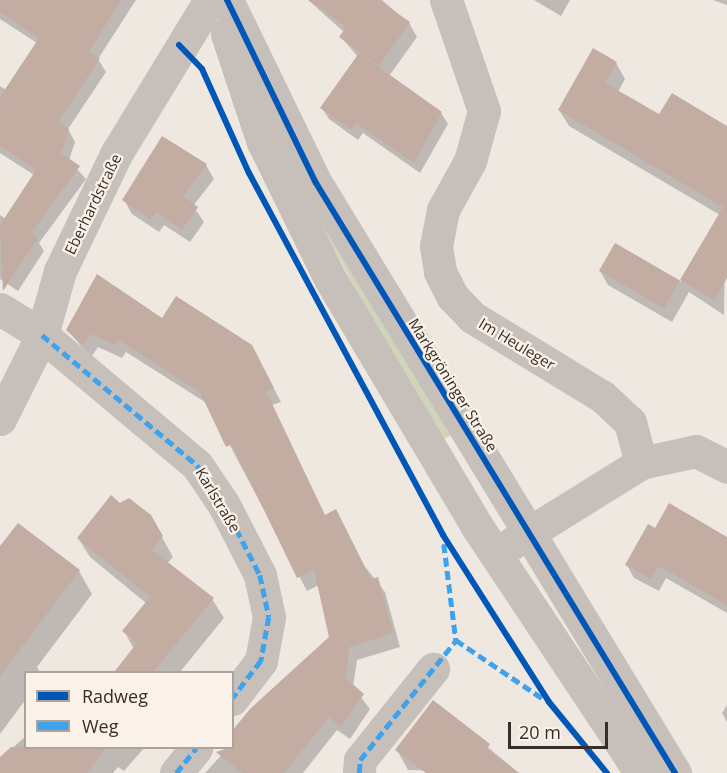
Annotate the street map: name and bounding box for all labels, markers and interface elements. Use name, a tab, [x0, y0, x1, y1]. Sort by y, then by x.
street label: Eberhardstraße	[61, 151, 125, 257]
street label: Im Heuleger	[476, 314, 558, 374]
street label: Markgröninger Straße	[405, 315, 501, 455]
street label: Karlstraße	[192, 464, 244, 536]
legend	[24, 671, 234, 749]
text: Radweg	[82, 684, 148, 708]
scale bar	[511, 710, 612, 748]
text: Weg	[82, 714, 119, 738]
text: 20 m	[519, 720, 561, 744]

